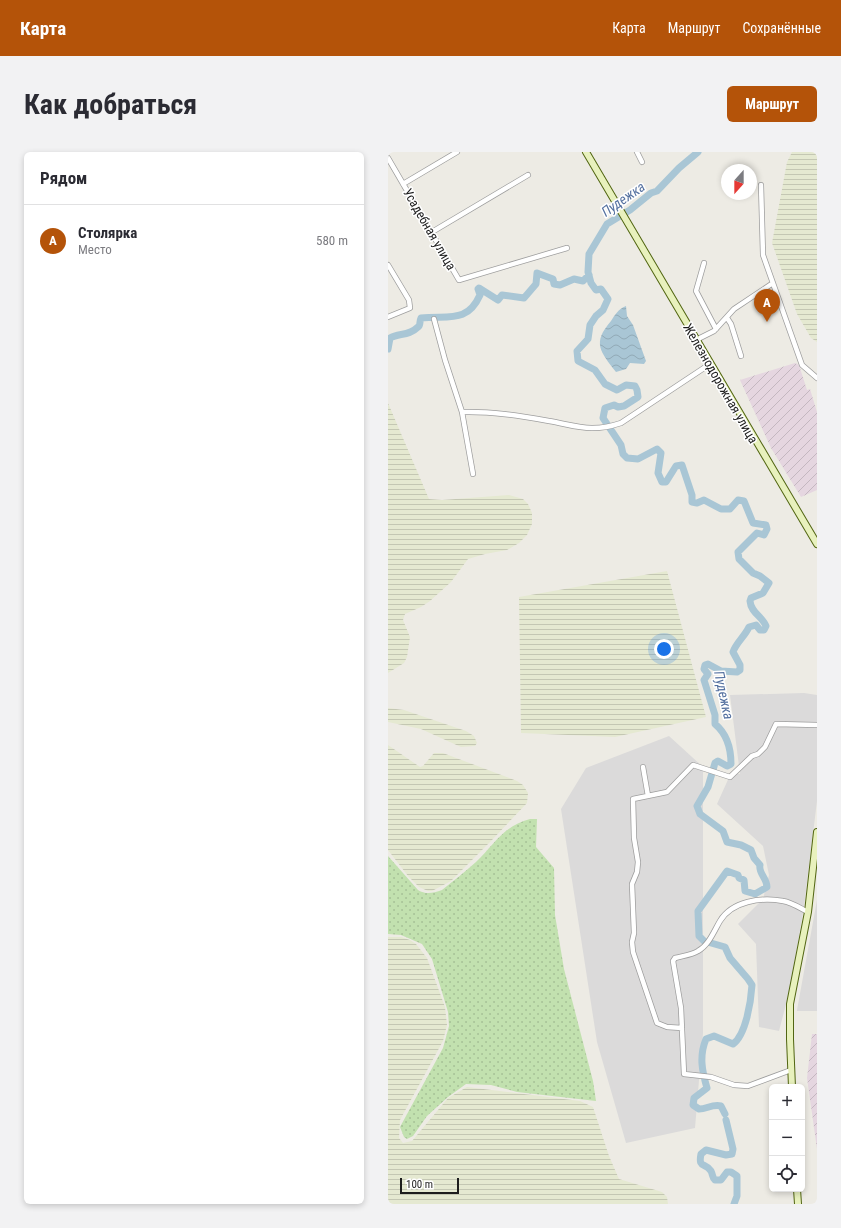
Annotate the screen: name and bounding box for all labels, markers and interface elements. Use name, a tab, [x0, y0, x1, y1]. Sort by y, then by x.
text: Карта	[20, 17, 66, 40]
text: Карта	[612, 20, 646, 36]
text: Маршрут	[668, 20, 720, 36]
text: Сохранённые	[742, 20, 821, 36]
button: Маршрут	[727, 86, 817, 122]
text: Как добраться	[24, 88, 197, 121]
north arrow	[721, 164, 757, 200]
text: Рядом	[40, 168, 87, 188]
water label: Пудежка	[598, 178, 648, 220]
street label: Усадебная улица	[400, 186, 459, 273]
text: Столярка	[78, 224, 137, 242]
text: A	[49, 233, 57, 248]
text: 580 m	[316, 233, 348, 248]
text: Место	[78, 242, 112, 257]
pin: A	[754, 289, 780, 322]
street label: Железнодорожная улица	[680, 321, 761, 446]
your location	[654, 639, 674, 659]
water label: Пудежка	[711, 669, 737, 721]
map controls	[769, 1084, 805, 1192]
button: +	[769, 1084, 805, 1120]
button: −	[769, 1120, 805, 1156]
button: locate	[769, 1156, 805, 1192]
scale bar	[400, 1176, 459, 1195]
text: 100 m	[406, 1178, 433, 1191]

